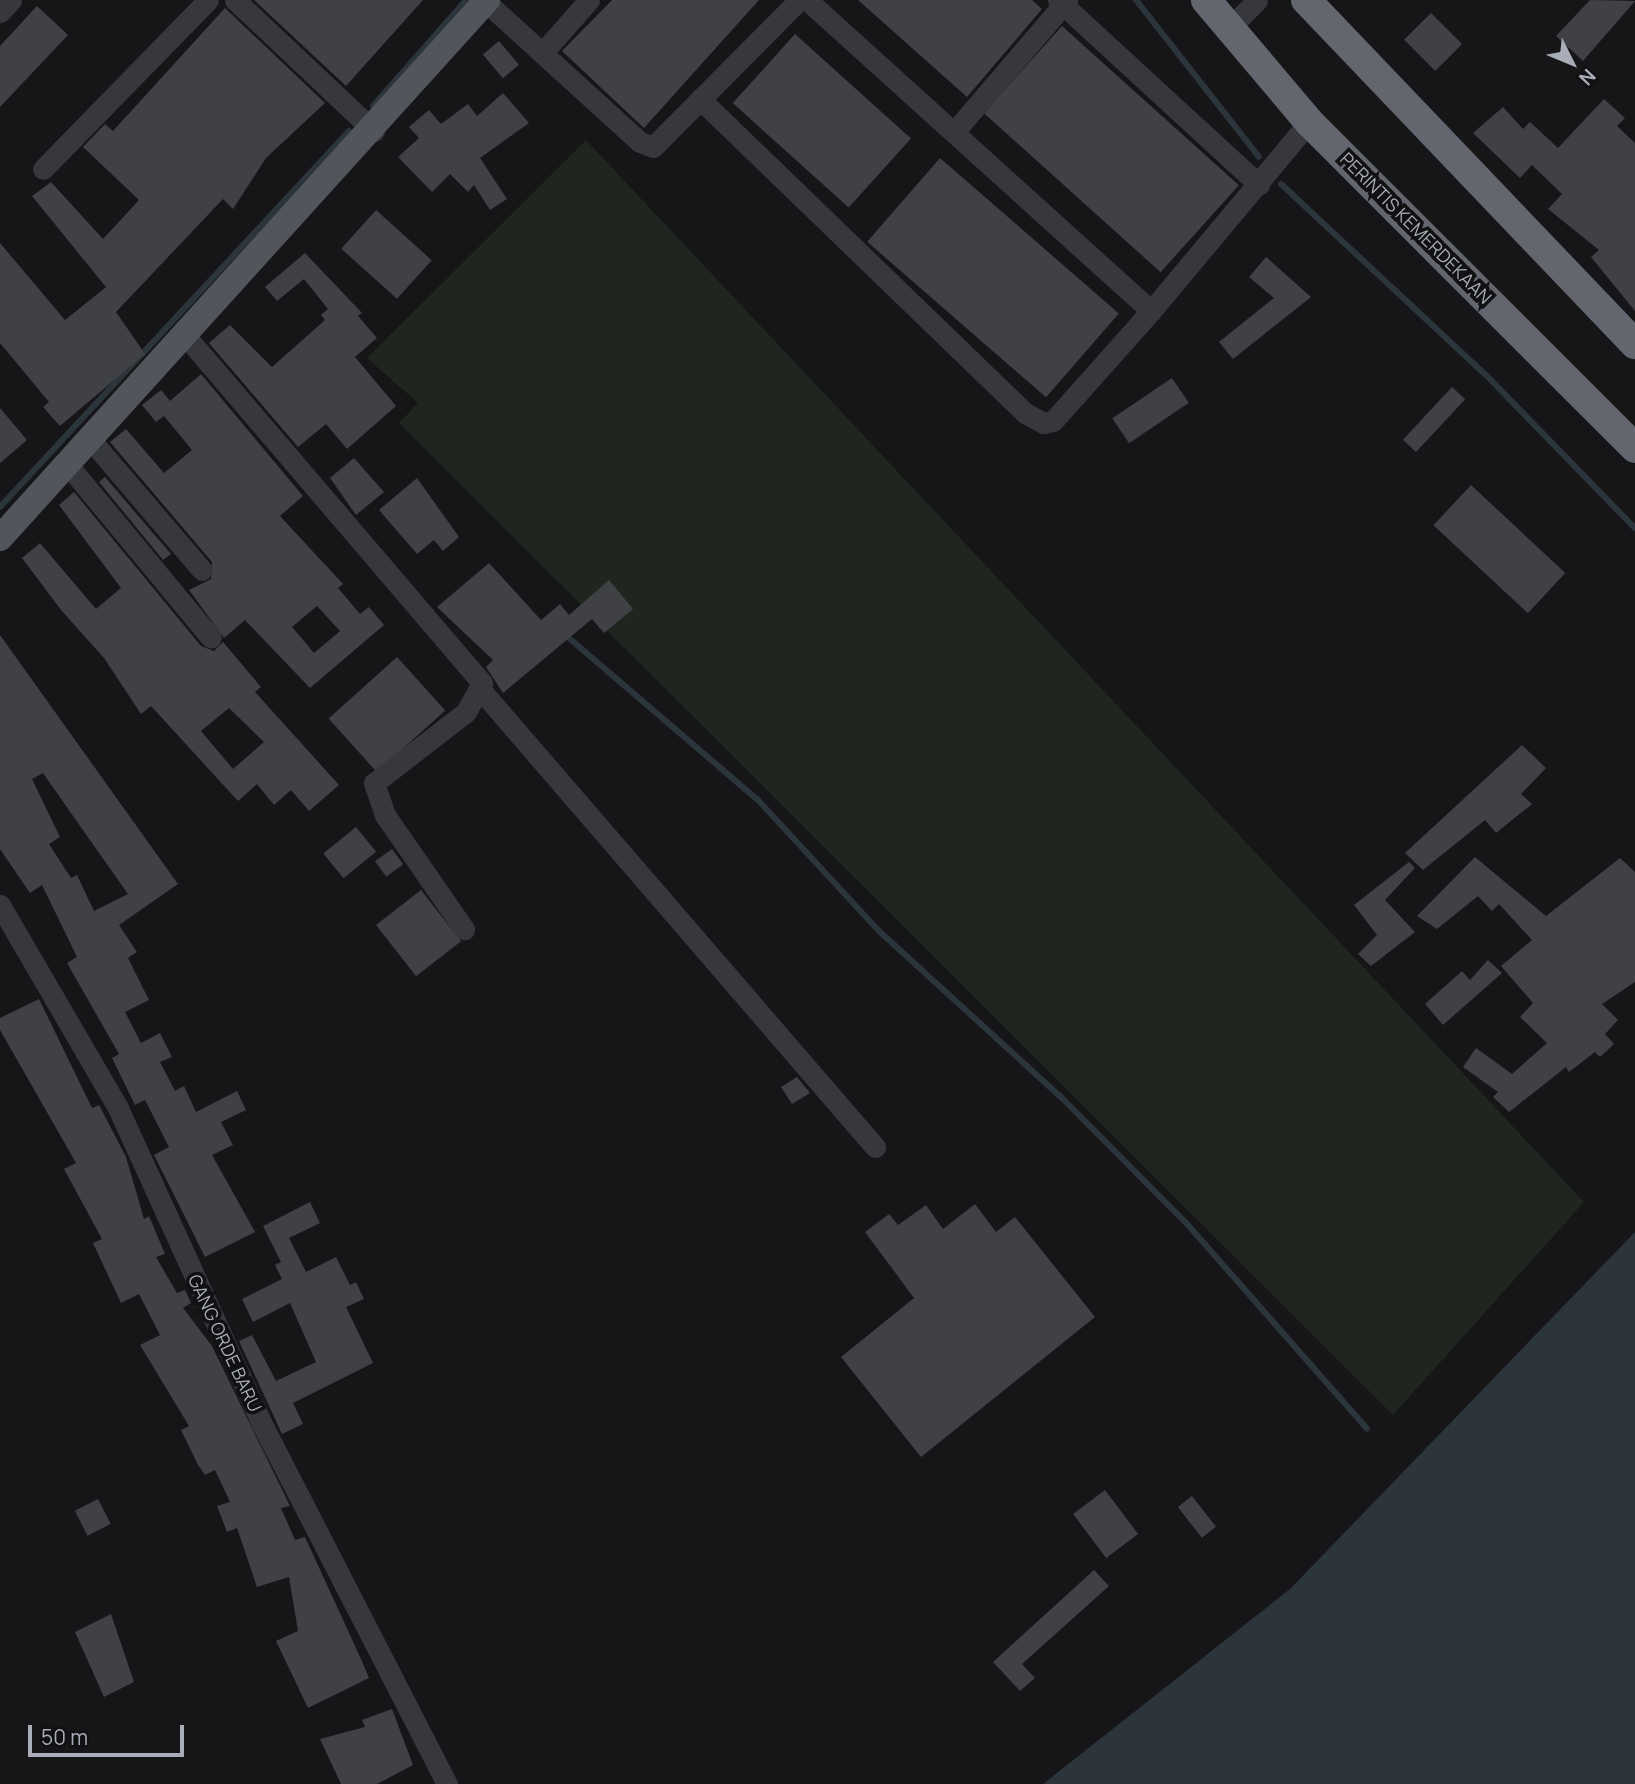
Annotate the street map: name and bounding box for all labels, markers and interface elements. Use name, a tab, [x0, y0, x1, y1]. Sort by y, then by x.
north arrow	[1537, 28, 1607, 98]
text: N	[1573, 63, 1602, 91]
street label: PERINTIS KEMERDEKAAN	[1336, 148, 1496, 308]
street label: GANG ORDE BARU	[184, 1271, 266, 1415]
scale bar	[32, 1710, 187, 1754]
text: 50 m	[41, 1723, 88, 1751]

